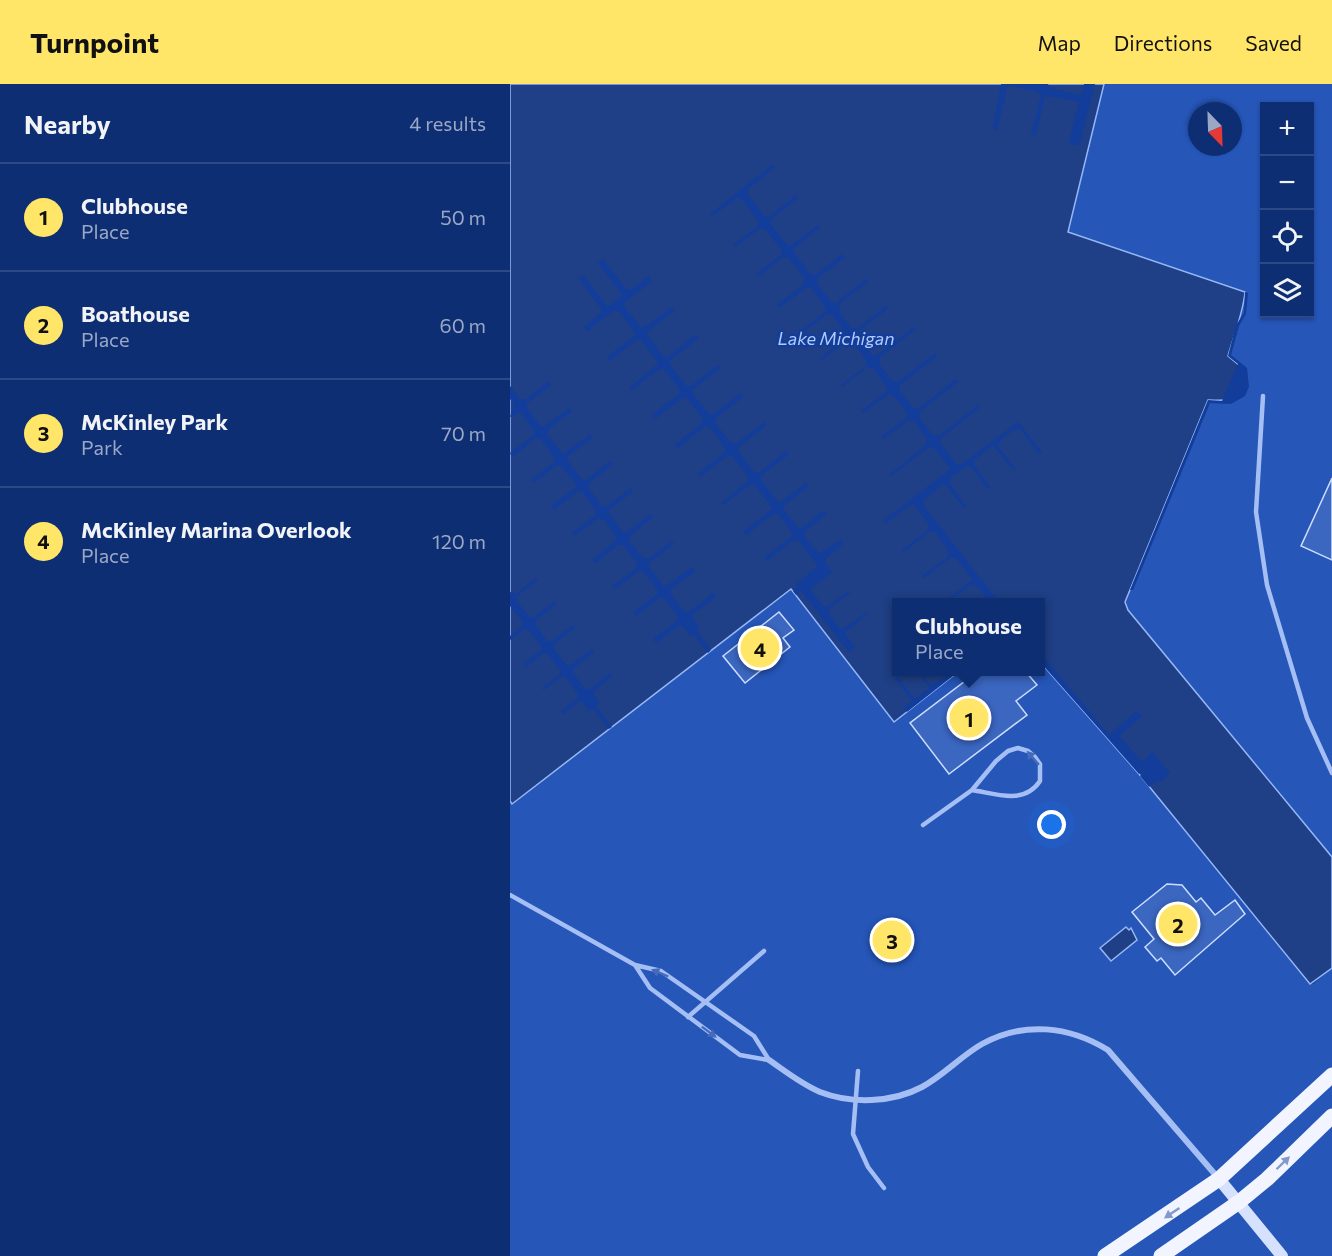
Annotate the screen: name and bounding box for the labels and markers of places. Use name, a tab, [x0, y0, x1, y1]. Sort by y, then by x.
pin: 4	[740, 626, 780, 670]
pin: 1	[950, 696, 988, 740]
pin: 2	[1158, 902, 1198, 946]
pin: 3	[872, 918, 911, 962]

